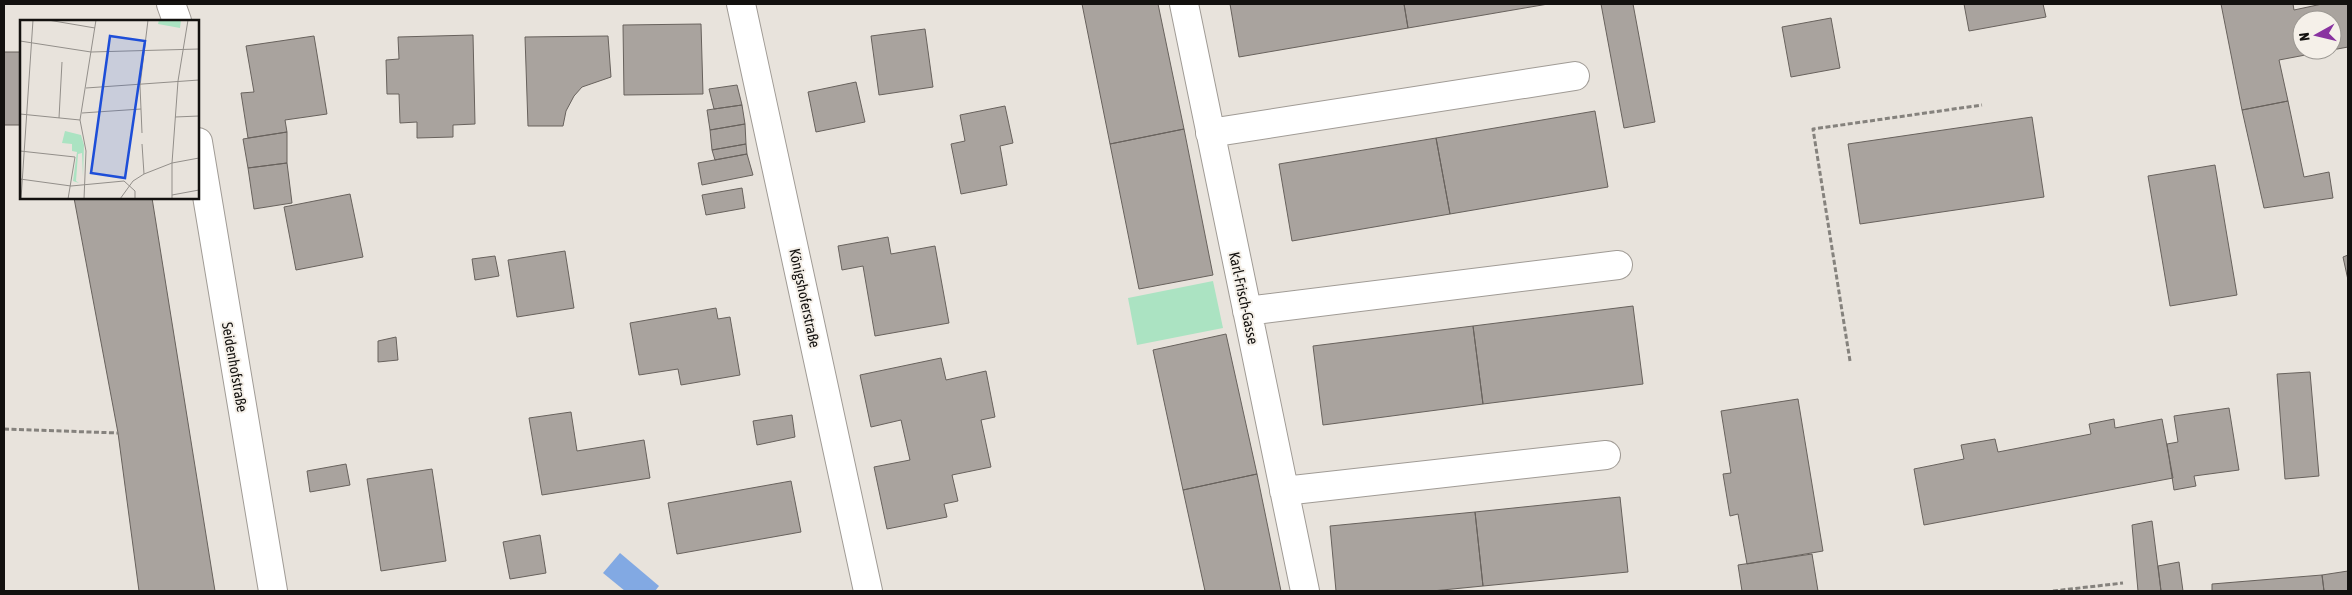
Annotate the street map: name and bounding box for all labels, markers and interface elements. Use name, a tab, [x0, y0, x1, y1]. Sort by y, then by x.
north arrow	[2292, 10, 2342, 60]
inset map	[20, 20, 199, 199]
text: N	[2296, 32, 2313, 42]
street label: Königshoferstraße	[786, 247, 824, 349]
street label: Karl-Frisch-Gasse	[1226, 250, 1262, 346]
street label: Seidenhofstraße	[219, 321, 251, 413]

